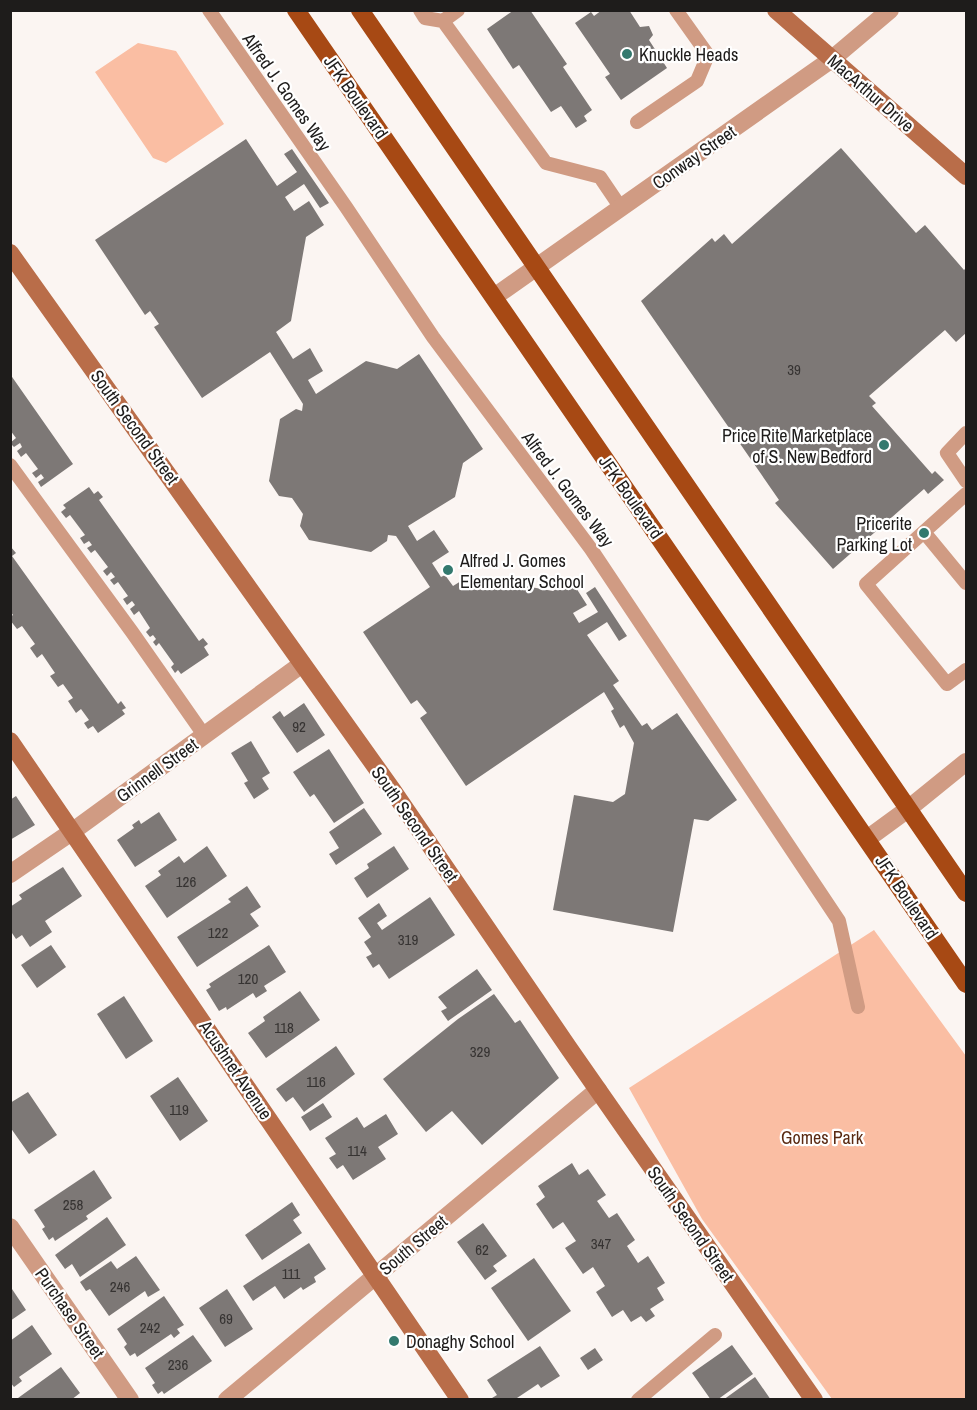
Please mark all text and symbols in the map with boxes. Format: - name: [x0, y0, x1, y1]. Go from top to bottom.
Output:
- street label: Alfred J. Gomes Way: [236, 27, 337, 157]
- place label: Knuckle Heads: [639, 42, 738, 67]
- marker: Knuckle Heads: [620, 47, 634, 61]
- street label: MacArthur Drive: [822, 48, 920, 138]
- street label: JFK Boulevard: [318, 50, 394, 144]
- street label: Conway Street: [647, 119, 741, 195]
- house number: 39: [787, 359, 801, 380]
- street label: South Second Street: [85, 365, 185, 489]
- place label: Price Rite Marketplace of S. New Bedford: [722, 423, 872, 469]
- street label: Alfred J. Gomes Way: [516, 425, 620, 552]
- marker: Price Rite Marketplace of S. New Bedford: [877, 438, 891, 452]
- street label: JFK Boulevard: [593, 450, 669, 544]
- place label: Pricerite Parking Lot: [837, 511, 912, 557]
- marker: Pricerite Parking Lot: [917, 526, 931, 540]
- place label: Alfred J. Gomes Elementary School: [459, 548, 584, 594]
- marker: Alfred J. Gomes Elementary School: [441, 563, 455, 577]
- house number: 92: [292, 716, 306, 737]
- street label: Grinnell Street: [111, 732, 203, 808]
- street label: South Second Street: [366, 761, 464, 887]
- street label: JFK Boulevard: [870, 850, 944, 944]
- house number: 126: [176, 871, 196, 892]
- house number: 122: [208, 922, 228, 943]
- house number: 319: [398, 929, 418, 950]
- house number: 120: [238, 968, 258, 989]
- street label: Acushnet Avenue: [193, 1015, 278, 1125]
- house number: 118: [274, 1017, 294, 1038]
- house number: 329: [470, 1041, 490, 1062]
- house number: 116: [306, 1071, 326, 1092]
- house number: 119: [169, 1099, 189, 1120]
- park label: Gomes Park: [781, 1125, 864, 1150]
- house number: 114: [347, 1140, 367, 1161]
- street label: South Second Street: [642, 1161, 740, 1287]
- house number: 258: [63, 1194, 83, 1215]
- street label: South Street: [374, 1209, 452, 1281]
- house number: 347: [591, 1233, 611, 1254]
- house number: 62: [475, 1239, 489, 1260]
- street label: Purchase Street: [29, 1262, 111, 1364]
- house number: 111: [282, 1263, 301, 1284]
- house number: 246: [110, 1276, 130, 1297]
- house number: 69: [219, 1308, 233, 1329]
- house number: 242: [140, 1317, 160, 1338]
- place label: Donaghy School: [406, 1329, 514, 1354]
- marker: Donaghy School: [387, 1334, 401, 1348]
- house number: 236: [168, 1354, 188, 1375]

